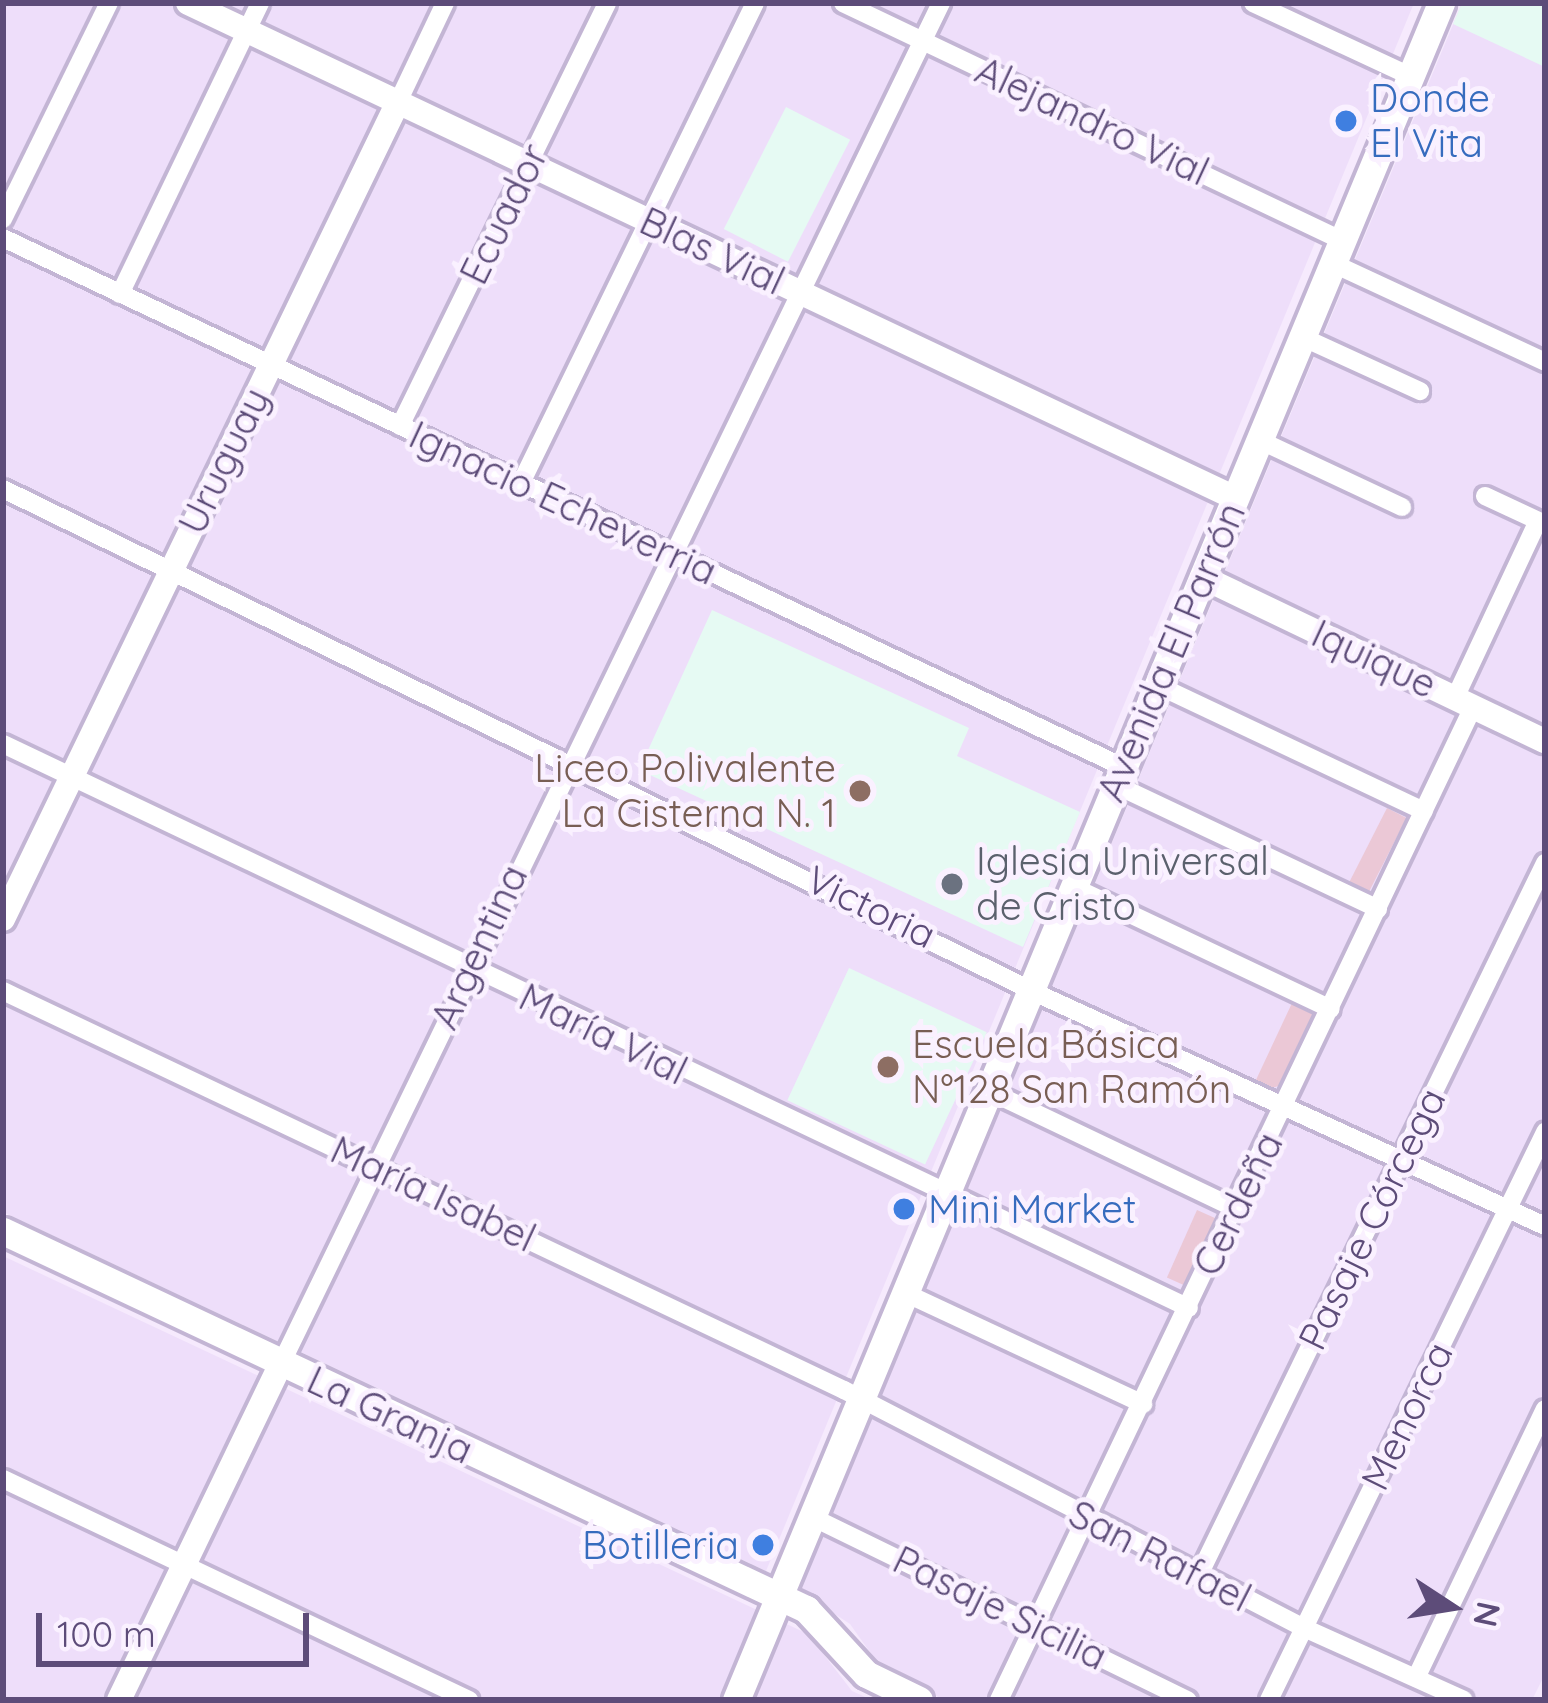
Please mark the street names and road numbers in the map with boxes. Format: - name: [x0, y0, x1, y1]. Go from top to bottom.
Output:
- street label: Alejandro Vial: [968, 47, 1216, 195]
- street label: Ecuador: [450, 136, 558, 292]
- street label: Blas Vial: [632, 197, 792, 305]
- street label: Uruguay: [169, 380, 279, 542]
- street label: Ignacio Echeverria: [402, 411, 724, 595]
- street label: Avenida El Parrón: [1087, 496, 1255, 808]
- street label: Iquique: [1304, 610, 1444, 708]
- street label: Victoria: [799, 856, 943, 958]
- street label: Argentina: [421, 858, 537, 1036]
- street label: María Vial: [512, 973, 694, 1095]
- street label: Pasaje Córcega: [1288, 1081, 1456, 1357]
- street label: Cerdeña: [1183, 1125, 1293, 1283]
- street label: María Isabel: [323, 1126, 543, 1262]
- street label: Menorca: [1351, 1335, 1463, 1497]
- street label: La Granja: [300, 1356, 480, 1474]
- street label: San Rafael: [1061, 1490, 1259, 1622]
- street label: Pasaje Sicilia: [886, 1536, 1114, 1680]

